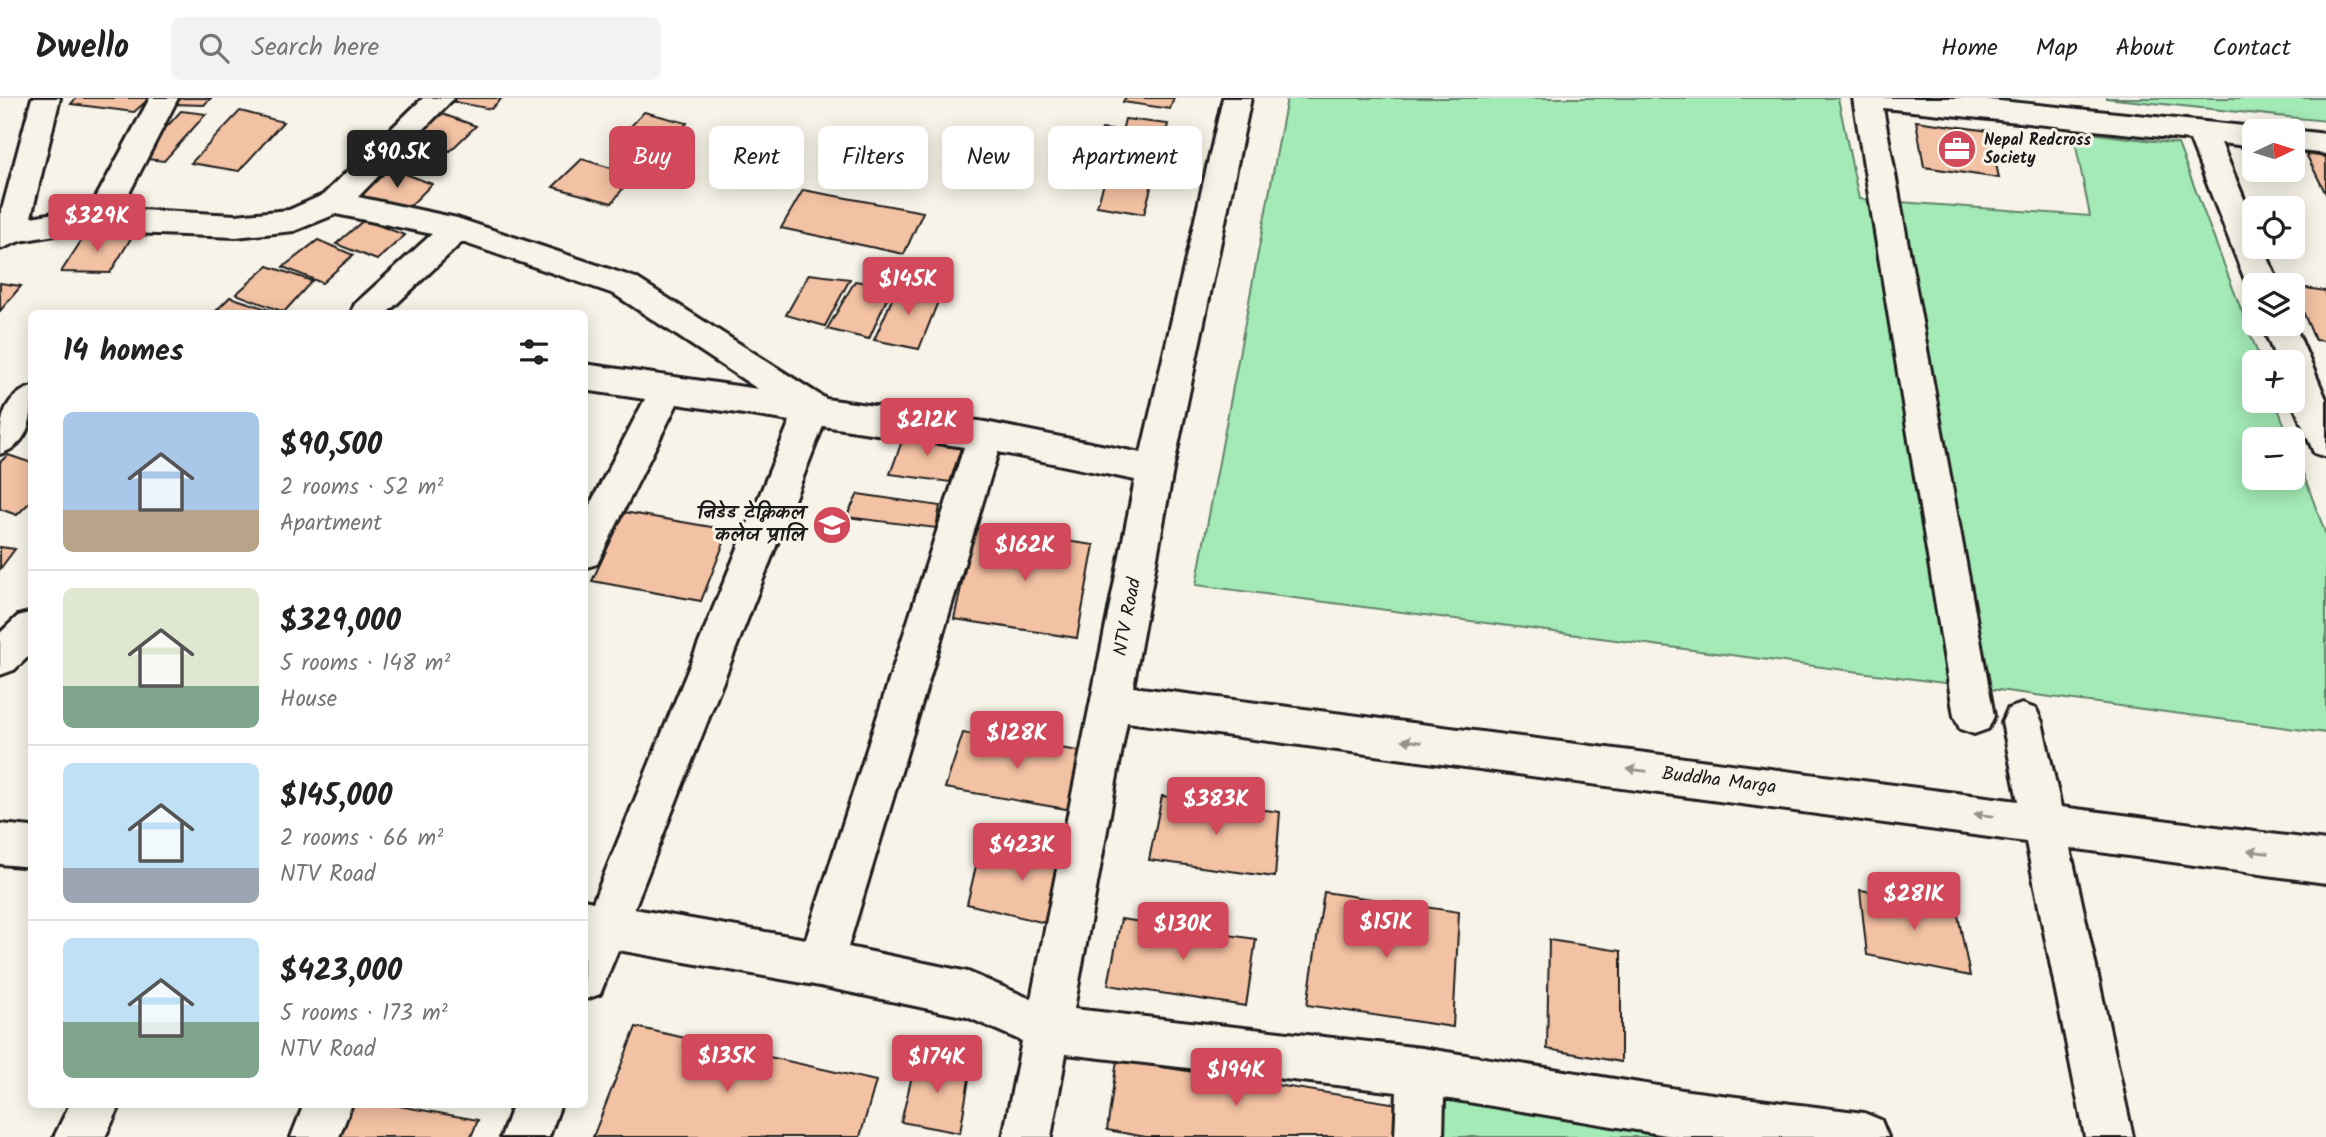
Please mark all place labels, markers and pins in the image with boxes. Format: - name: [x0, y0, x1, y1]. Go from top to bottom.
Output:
- office icon: Nepal Redcross Society: [1936, 128, 1978, 170]
- place label: Nepal Redcross Society: [1984, 128, 2092, 171]
- pin: $90.5K: [340, 130, 454, 190]
- pin: $329K: [48, 194, 146, 254]
- pin: $145K: [859, 258, 957, 317]
- pin: $212K: [878, 398, 976, 458]
- place label: निडेड टेक्निकल कलेज प्रालि: [696, 499, 809, 551]
- school or university icon: निडेड टेक्निकल कलेज प्रालि: [811, 504, 853, 546]
- pin: $162K: [976, 524, 1074, 583]
- pin: $128K: [968, 712, 1066, 771]
- pin: $383K: [1167, 778, 1265, 837]
- pin: $423K: [973, 824, 1071, 883]
- pin: $281K: [1865, 872, 1963, 932]
- pin: $151K: [1337, 900, 1435, 960]
- pin: $130K: [1134, 902, 1232, 962]
- pin: $135K: [678, 1034, 776, 1094]
- pin: $174K: [888, 1035, 986, 1095]
- pin: $194K: [1187, 1048, 1285, 1108]

